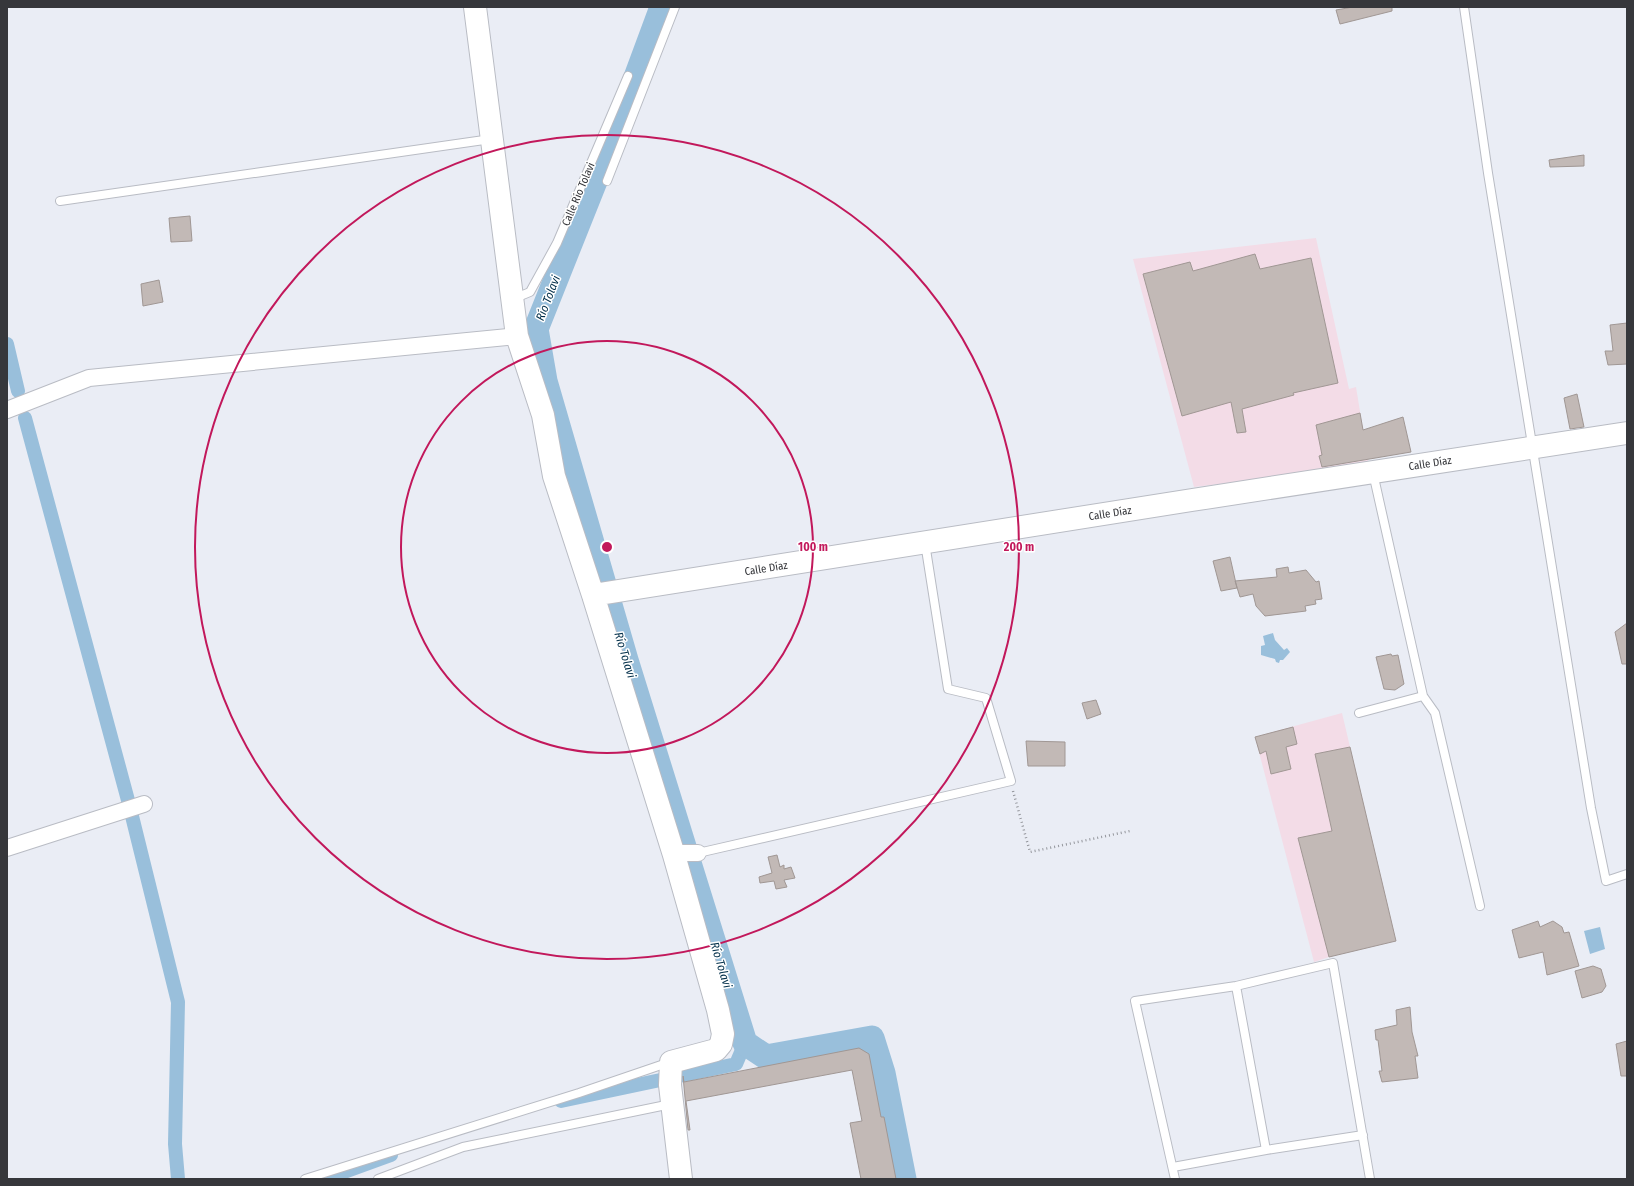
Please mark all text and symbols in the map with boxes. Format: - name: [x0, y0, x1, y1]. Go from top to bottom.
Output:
- street label: Calle Río Tolavi: [559, 160, 598, 228]
- water label: Río Tolavi: [533, 273, 563, 323]
- street label: Calle Díaz: [1408, 454, 1453, 473]
- street label: Calle Díaz: [1088, 504, 1133, 523]
- centre of rings: [600, 540, 614, 554]
- text: 100 m: [798, 540, 828, 554]
- text: 200 m: [1003, 540, 1034, 554]
- street label: Calle Díaz: [744, 559, 789, 578]
- water label: Río Tolavi: [611, 630, 639, 680]
- water label: Río Tolavi: [707, 940, 735, 990]

